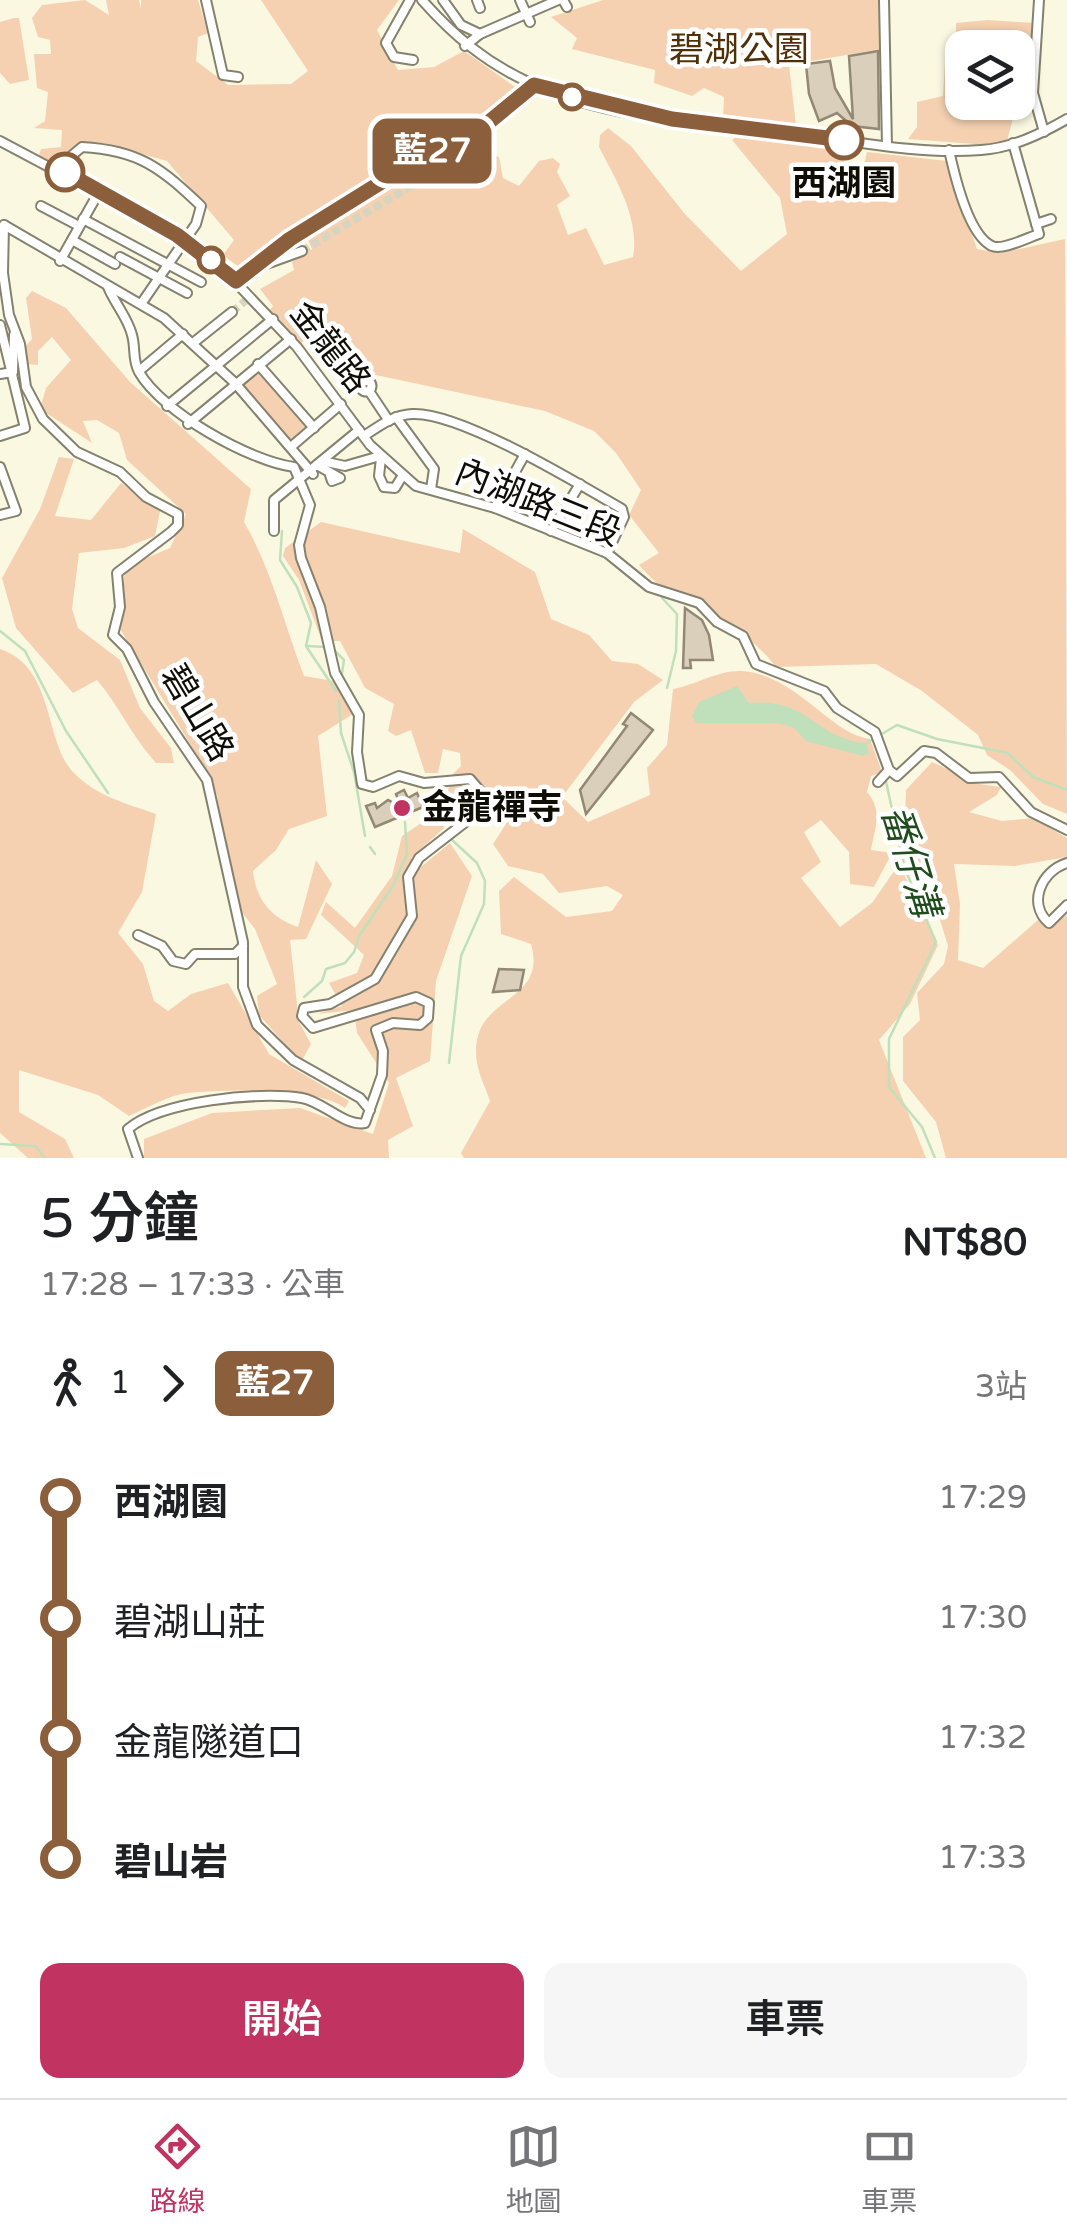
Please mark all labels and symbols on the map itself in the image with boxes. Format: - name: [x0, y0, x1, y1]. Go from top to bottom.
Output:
- park label: 碧湖公園: [669, 29, 809, 71]
- unlabelled marker: [559, 84, 585, 110]
- line badge: 藍27: [374, 118, 490, 184]
- marker: 西湖園: [825, 121, 863, 159]
- unlabelled marker: [46, 153, 84, 191]
- place label: 西湖園: [791, 163, 897, 205]
- unlabelled marker: [198, 247, 224, 273]
- street label: 金龍路: [281, 293, 379, 401]
- street label: 內湖路三段: [449, 451, 627, 555]
- street label: 碧山路: [152, 657, 242, 769]
- place label: 金龍禪寺: [422, 787, 562, 829]
- marker: 金龍禪寺: [391, 797, 413, 819]
- water label: 番仔溝: [871, 800, 950, 927]

